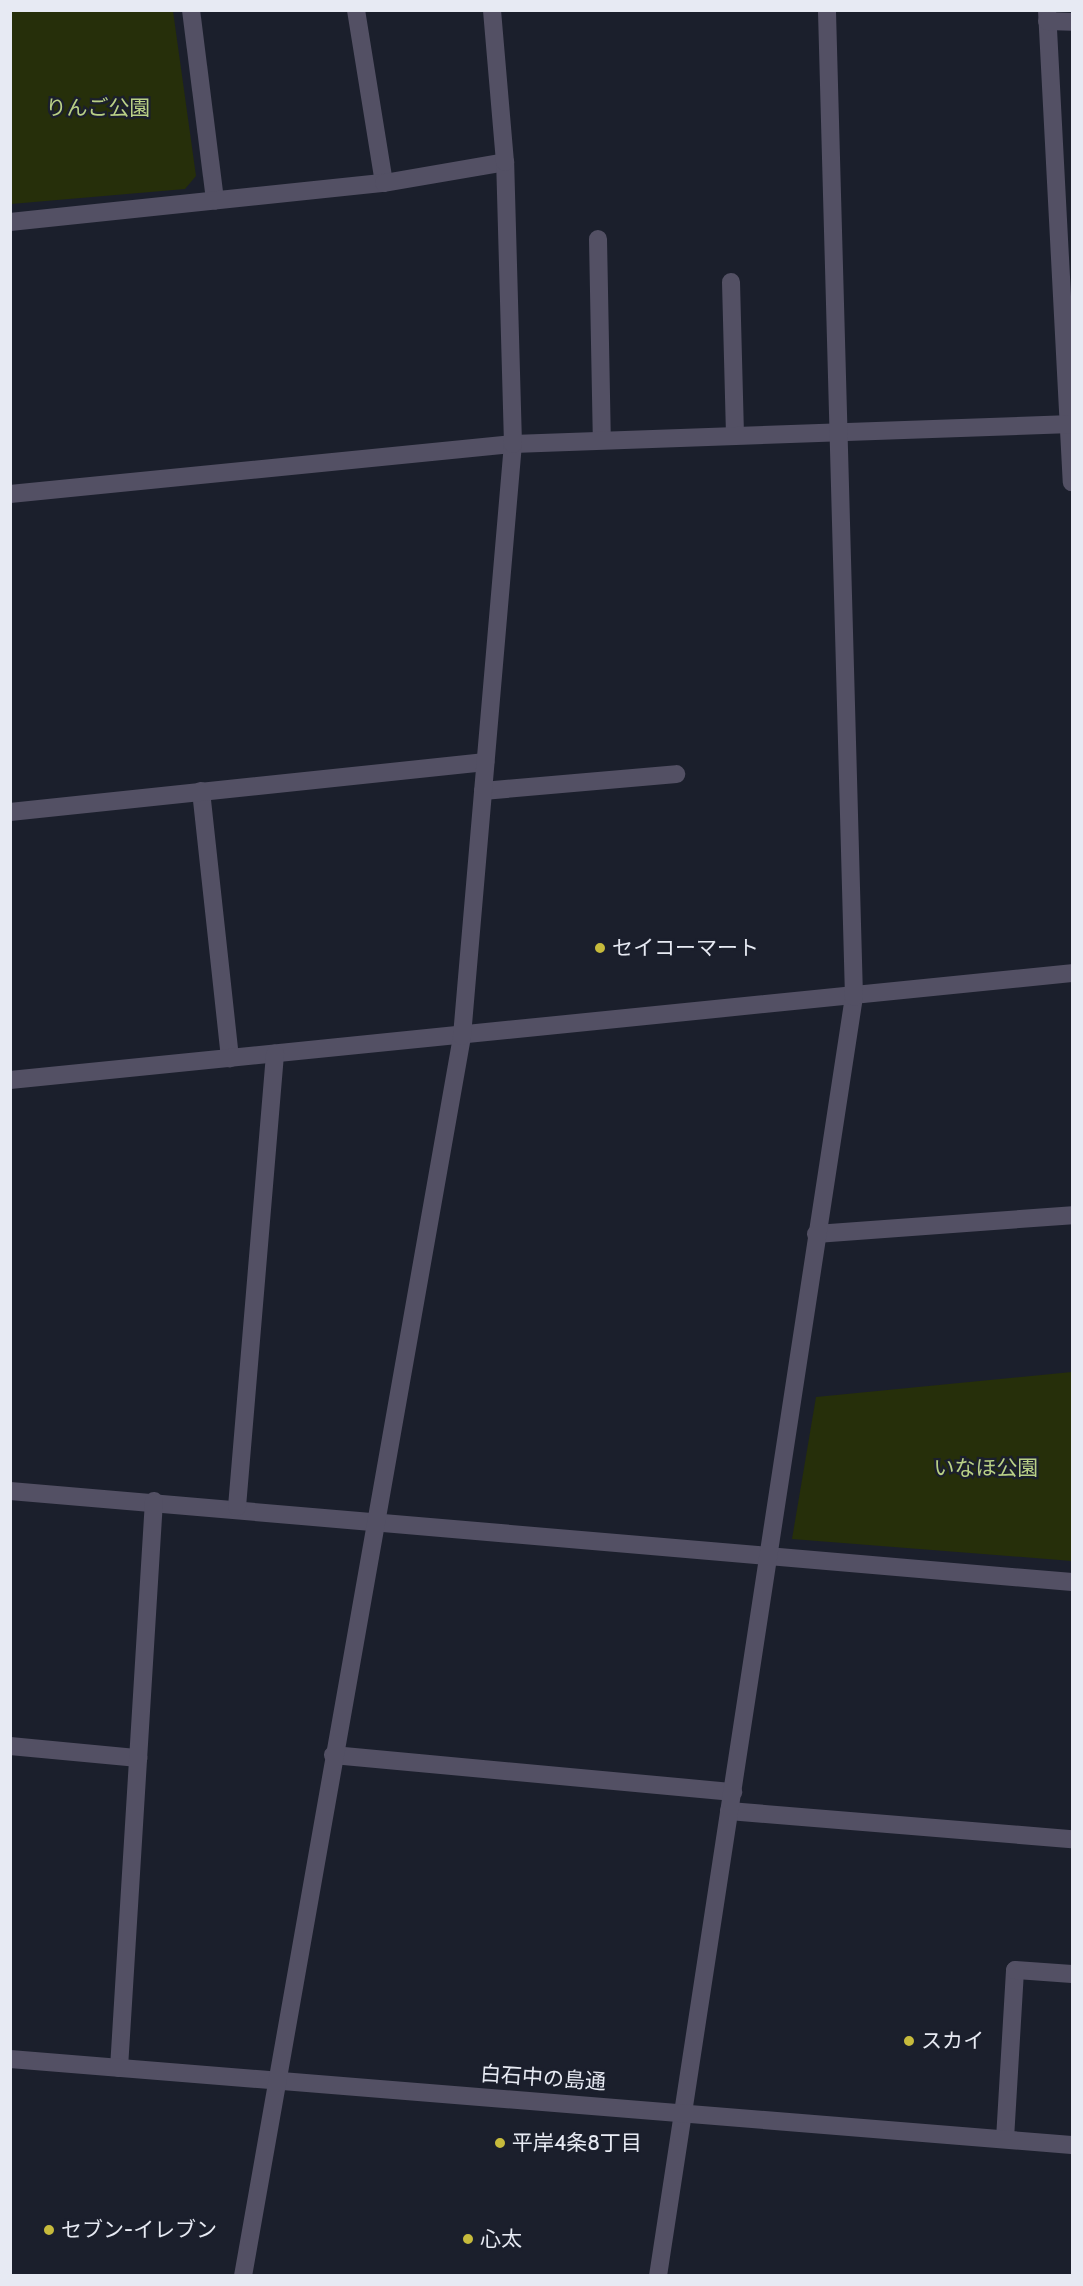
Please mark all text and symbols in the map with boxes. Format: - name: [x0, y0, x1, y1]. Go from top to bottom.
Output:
- park label: りんご公園: [46, 95, 150, 121]
- place label: セイコーマート: [612, 935, 759, 961]
- marker: セイコーマート: [593, 941, 607, 955]
- park label: いなほ公園: [934, 1455, 1038, 1481]
- place label: スカイ: [921, 2028, 984, 2054]
- marker: スカイ: [902, 2034, 916, 2048]
- street label: 白石中の島通: [479, 2061, 607, 2095]
- place label: 平岸4条8丁目: [512, 2130, 642, 2156]
- marker: 平岸4条8丁目: [493, 2136, 507, 2150]
- place label: セブン-イレブン: [61, 2217, 217, 2243]
- marker: セブン-イレブン: [42, 2223, 56, 2237]
- place label: 心太: [480, 2226, 522, 2252]
- marker: 心太: [461, 2232, 475, 2246]

